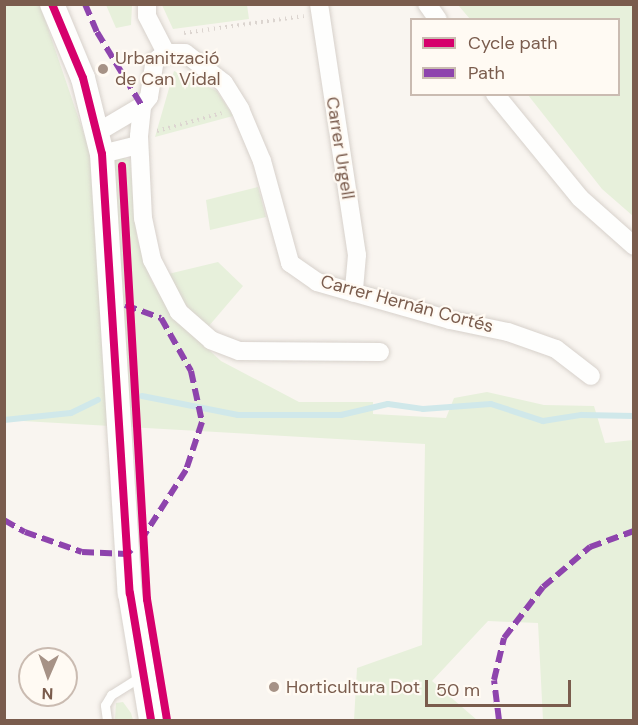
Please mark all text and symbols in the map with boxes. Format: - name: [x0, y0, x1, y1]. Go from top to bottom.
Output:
- legend: [410, 18, 620, 96]
- text: Cycle path: [468, 31, 558, 55]
- place label: Urbanització de Can Vidal: [115, 48, 221, 90]
- text: Path: [468, 61, 505, 85]
- marker: Urbanització de Can Vidal: [96, 62, 110, 76]
- street label: Carrer Urgell: [321, 95, 359, 201]
- street label: Carrer Hernán Cortés: [318, 271, 496, 337]
- north arrow: [18, 647, 78, 707]
- scale bar: [428, 668, 574, 706]
- place label: Horticultura Dot: [286, 676, 420, 698]
- text: 50 m: [436, 678, 480, 702]
- marker: Horticultura Dot: [267, 680, 281, 694]
- text: N: [41, 683, 54, 704]

